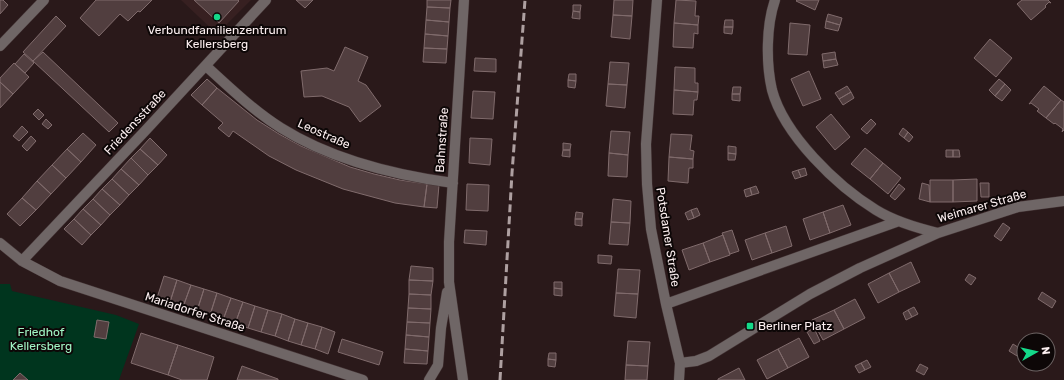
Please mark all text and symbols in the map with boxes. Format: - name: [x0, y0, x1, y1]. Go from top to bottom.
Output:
- marker: Verbundfamilienzentrum Kellersberg: [212, 12, 222, 22]
- place label: Verbundfamilienzentrum Kellersberg: [148, 23, 286, 51]
- street label: Friedensstraße: [101, 86, 169, 157]
- street label: Bahnstraße: [433, 107, 451, 173]
- street label: Leostraße: [296, 116, 353, 152]
- street label: Potsdamer Straße: [653, 186, 683, 288]
- street label: Weimarer Straße: [936, 187, 1028, 225]
- street label: Mariadorfer Straße: [143, 289, 247, 335]
- place label: Berliner Platz: [758, 319, 832, 333]
- marker: Berliner Platz: [745, 321, 755, 331]
- park label: Friedhof Kellersberg: [10, 325, 72, 353]
- north arrow: [1016, 332, 1056, 372]
- text: N: [1038, 346, 1052, 356]

